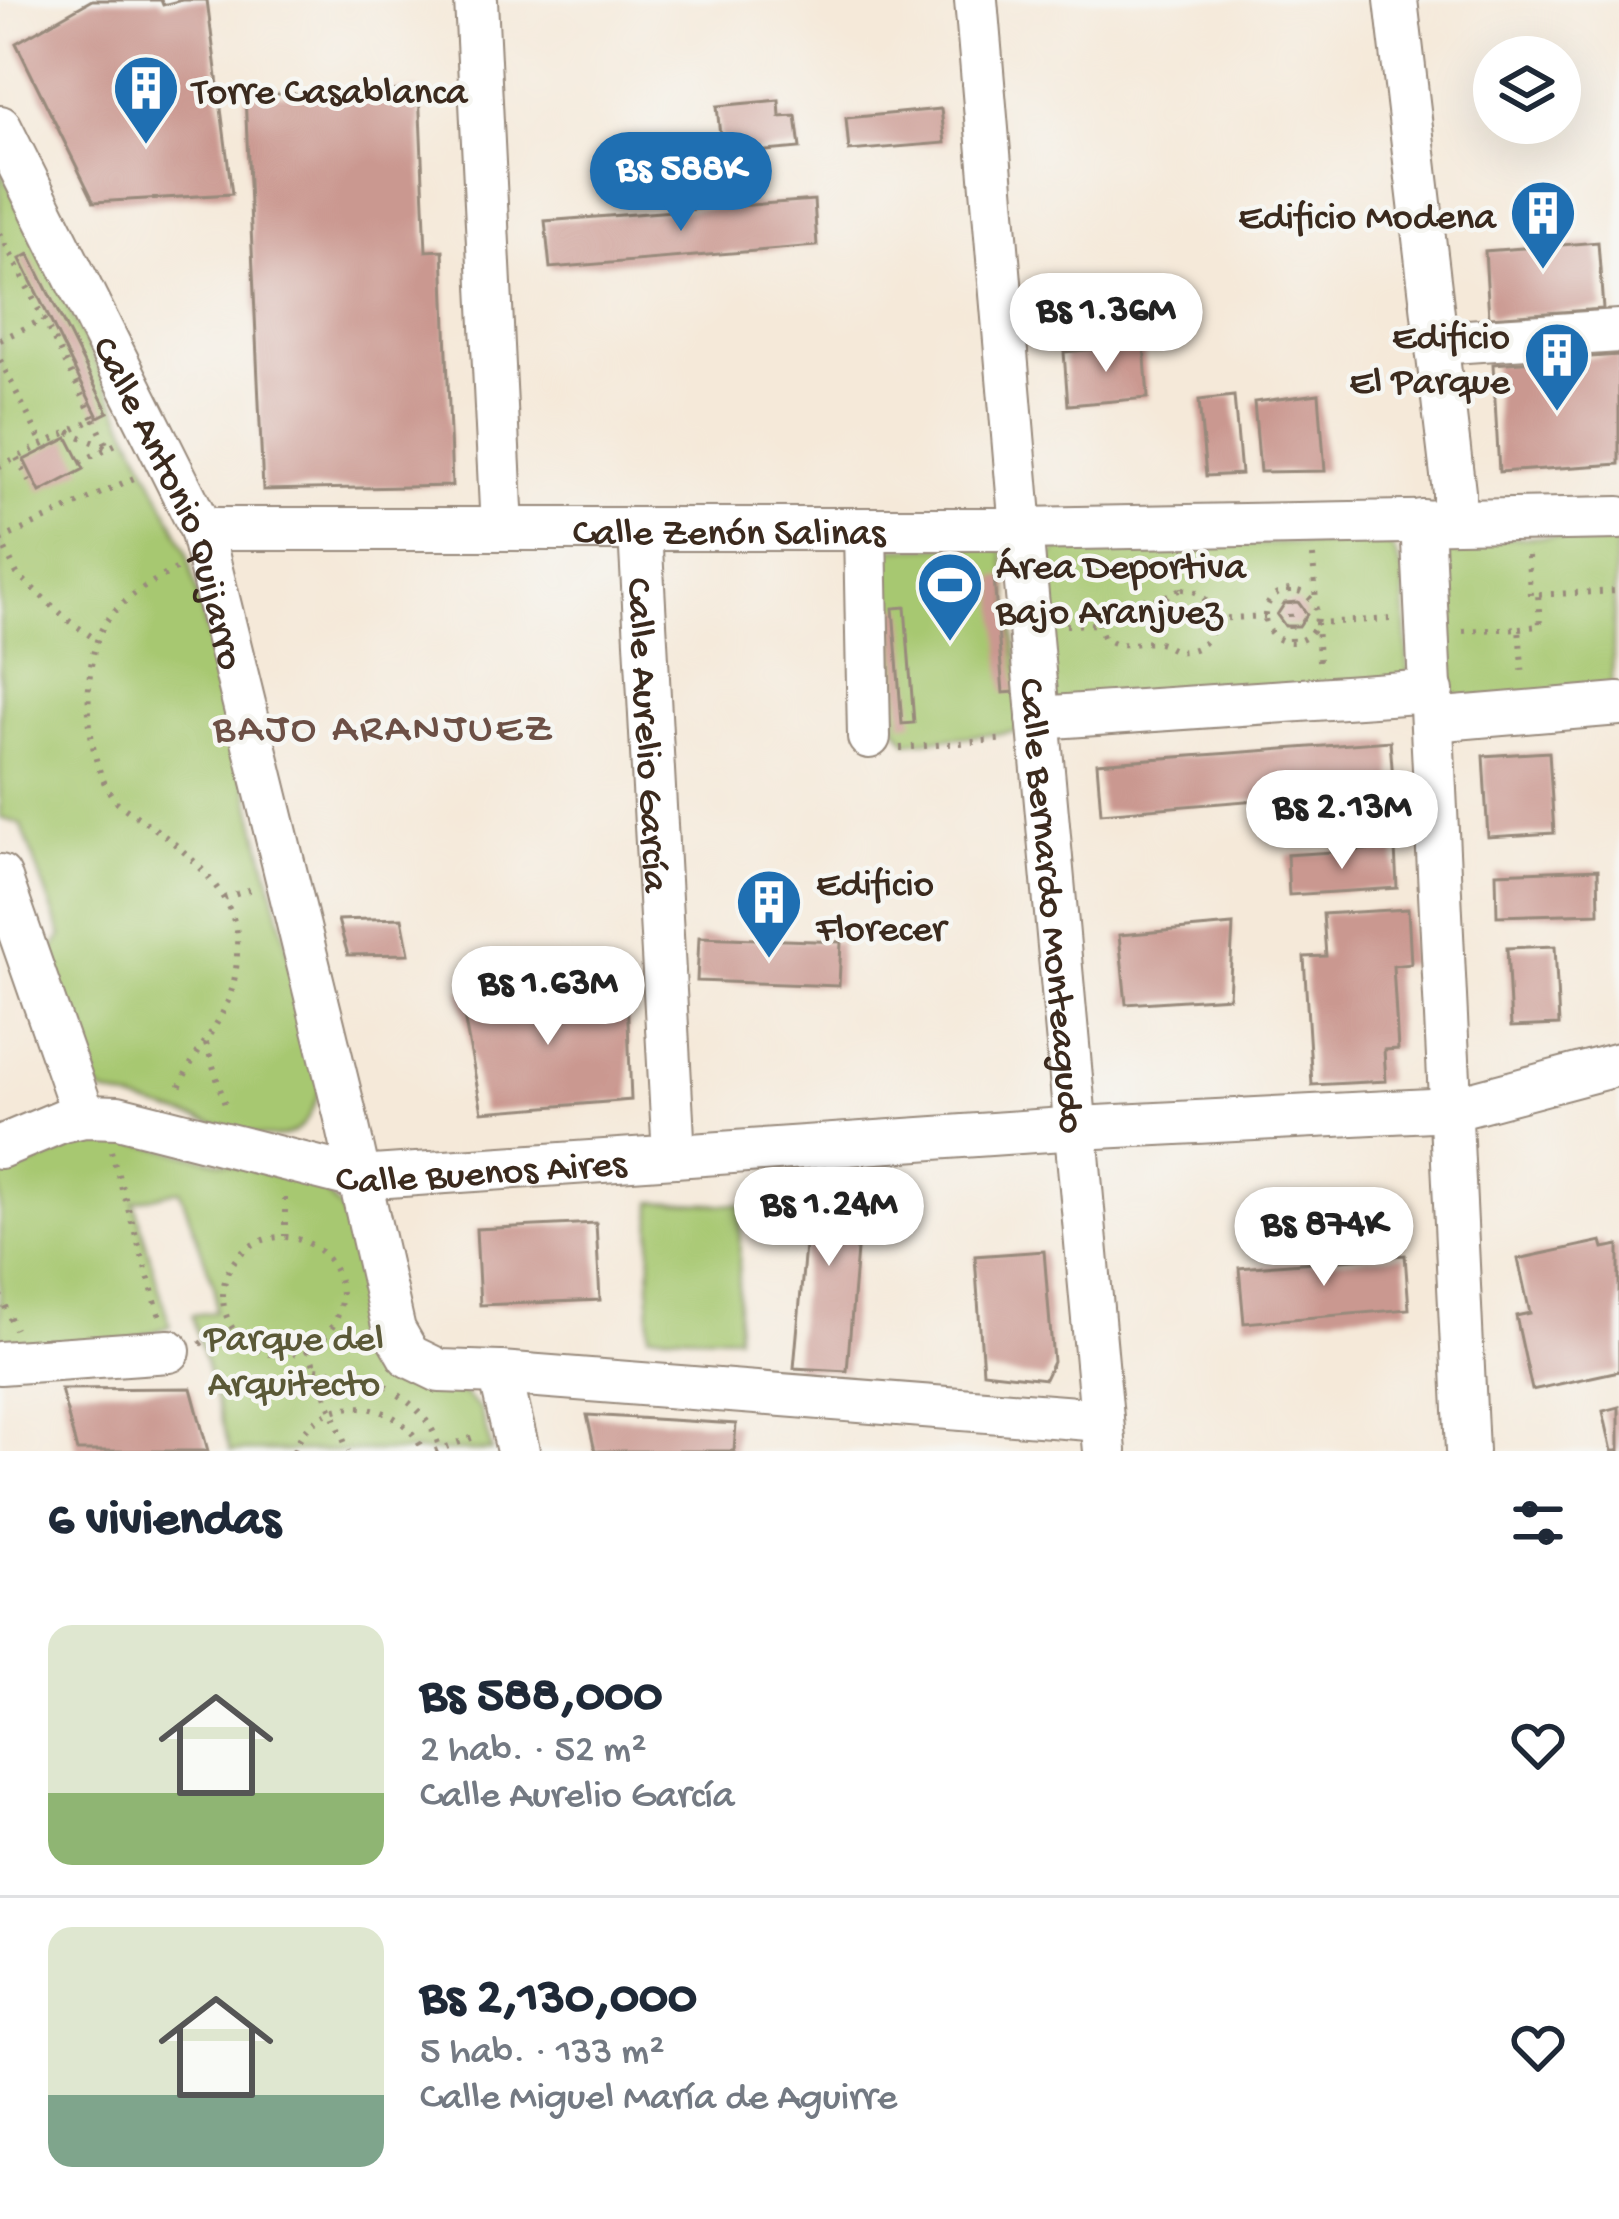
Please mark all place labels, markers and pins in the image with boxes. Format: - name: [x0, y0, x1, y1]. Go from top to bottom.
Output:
- building icon: Torre Casablanca: [111, 53, 181, 147]
- place label: Torre Casablanca: [190, 72, 469, 118]
- pin: Bs 588K: [570, 132, 792, 234]
- building icon: Edificio Modena: [1508, 178, 1578, 272]
- place label: Edificio Modena: [1238, 197, 1497, 243]
- pin: Bs 1.36M: [982, 273, 1230, 375]
- place label: Edificio El Parque: [1349, 317, 1511, 408]
- building icon: Edificio El Parque: [1522, 320, 1592, 414]
- place label: Área Deportiva Bajo Aranjuez: [995, 547, 1247, 638]
- sports icon: Área Deportiva Bajo Aranjuez: [915, 550, 985, 644]
- pin: Bs 2.13M: [1218, 770, 1466, 872]
- place label: Edificio Florecer: [815, 864, 949, 955]
- building icon: Edificio Florecer: [734, 867, 804, 961]
- pin: Bs 1.63M: [424, 946, 672, 1048]
- pin: Bs 1.24M: [705, 1167, 953, 1269]
- pin: Bs 874K: [1213, 1187, 1435, 1289]

